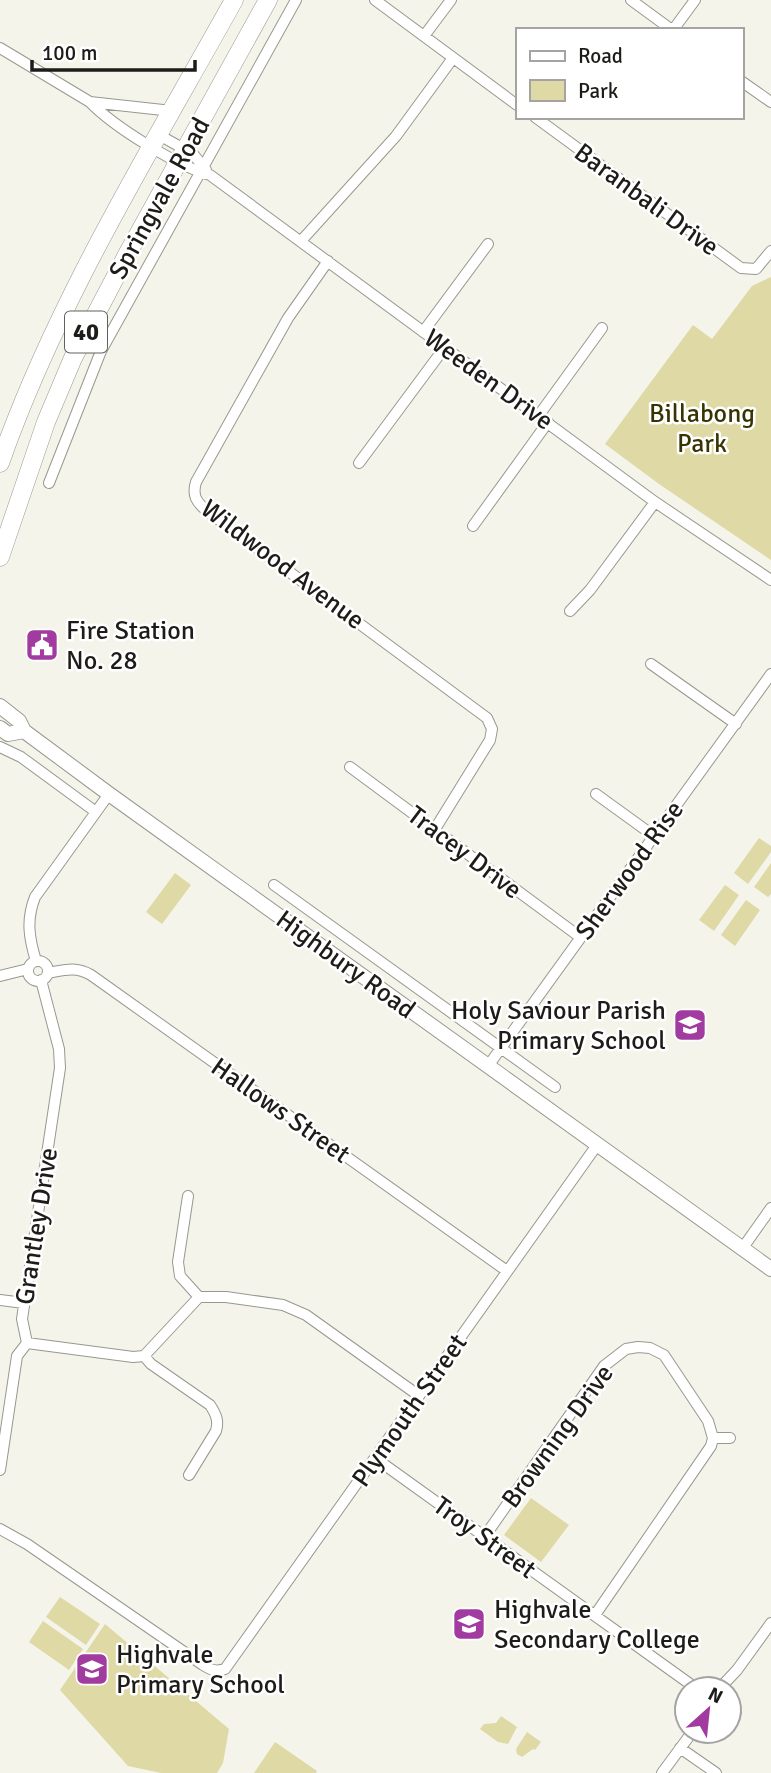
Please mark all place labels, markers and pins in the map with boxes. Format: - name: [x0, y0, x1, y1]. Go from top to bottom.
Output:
- place label: Fire Station No. 28: [66, 615, 195, 677]
- public building icon: Fire Station No. 28: [23, 626, 61, 664]
- place label: Holy Saviour Parish Primary School: [451, 995, 666, 1057]
- school or university icon: Holy Saviour Parish Primary School: [671, 1006, 709, 1044]
- place label: Highvale Secondary College: [494, 1594, 700, 1656]
- school or university icon: Highvale Secondary College: [450, 1605, 488, 1643]
- place label: Highvale Primary School: [116, 1639, 285, 1701]
- school or university icon: Highvale Primary School: [73, 1650, 111, 1688]

